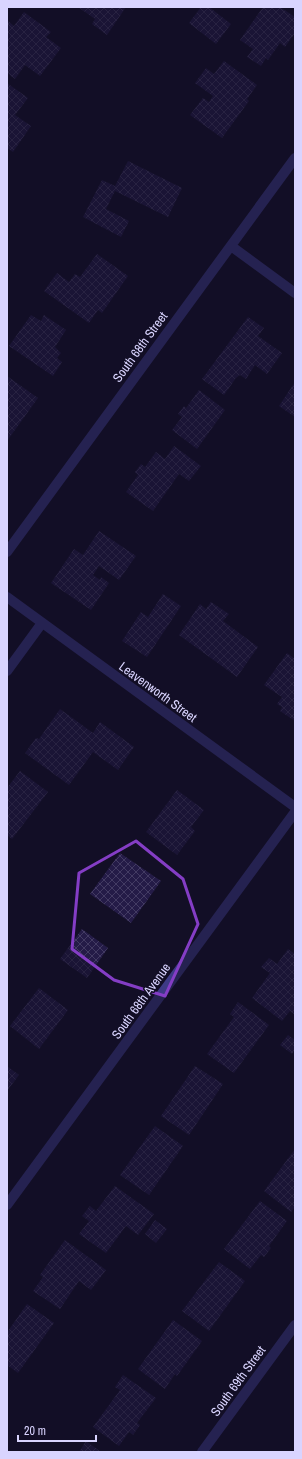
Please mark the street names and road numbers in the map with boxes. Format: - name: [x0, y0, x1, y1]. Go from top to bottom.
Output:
- street label: South 68th Street: [109, 308, 171, 386]
- street label: Leavenworth Street: [116, 658, 200, 726]
- street label: South 68th Avenue: [108, 960, 174, 1042]
- street label: South 69th Street: [207, 1342, 269, 1420]

